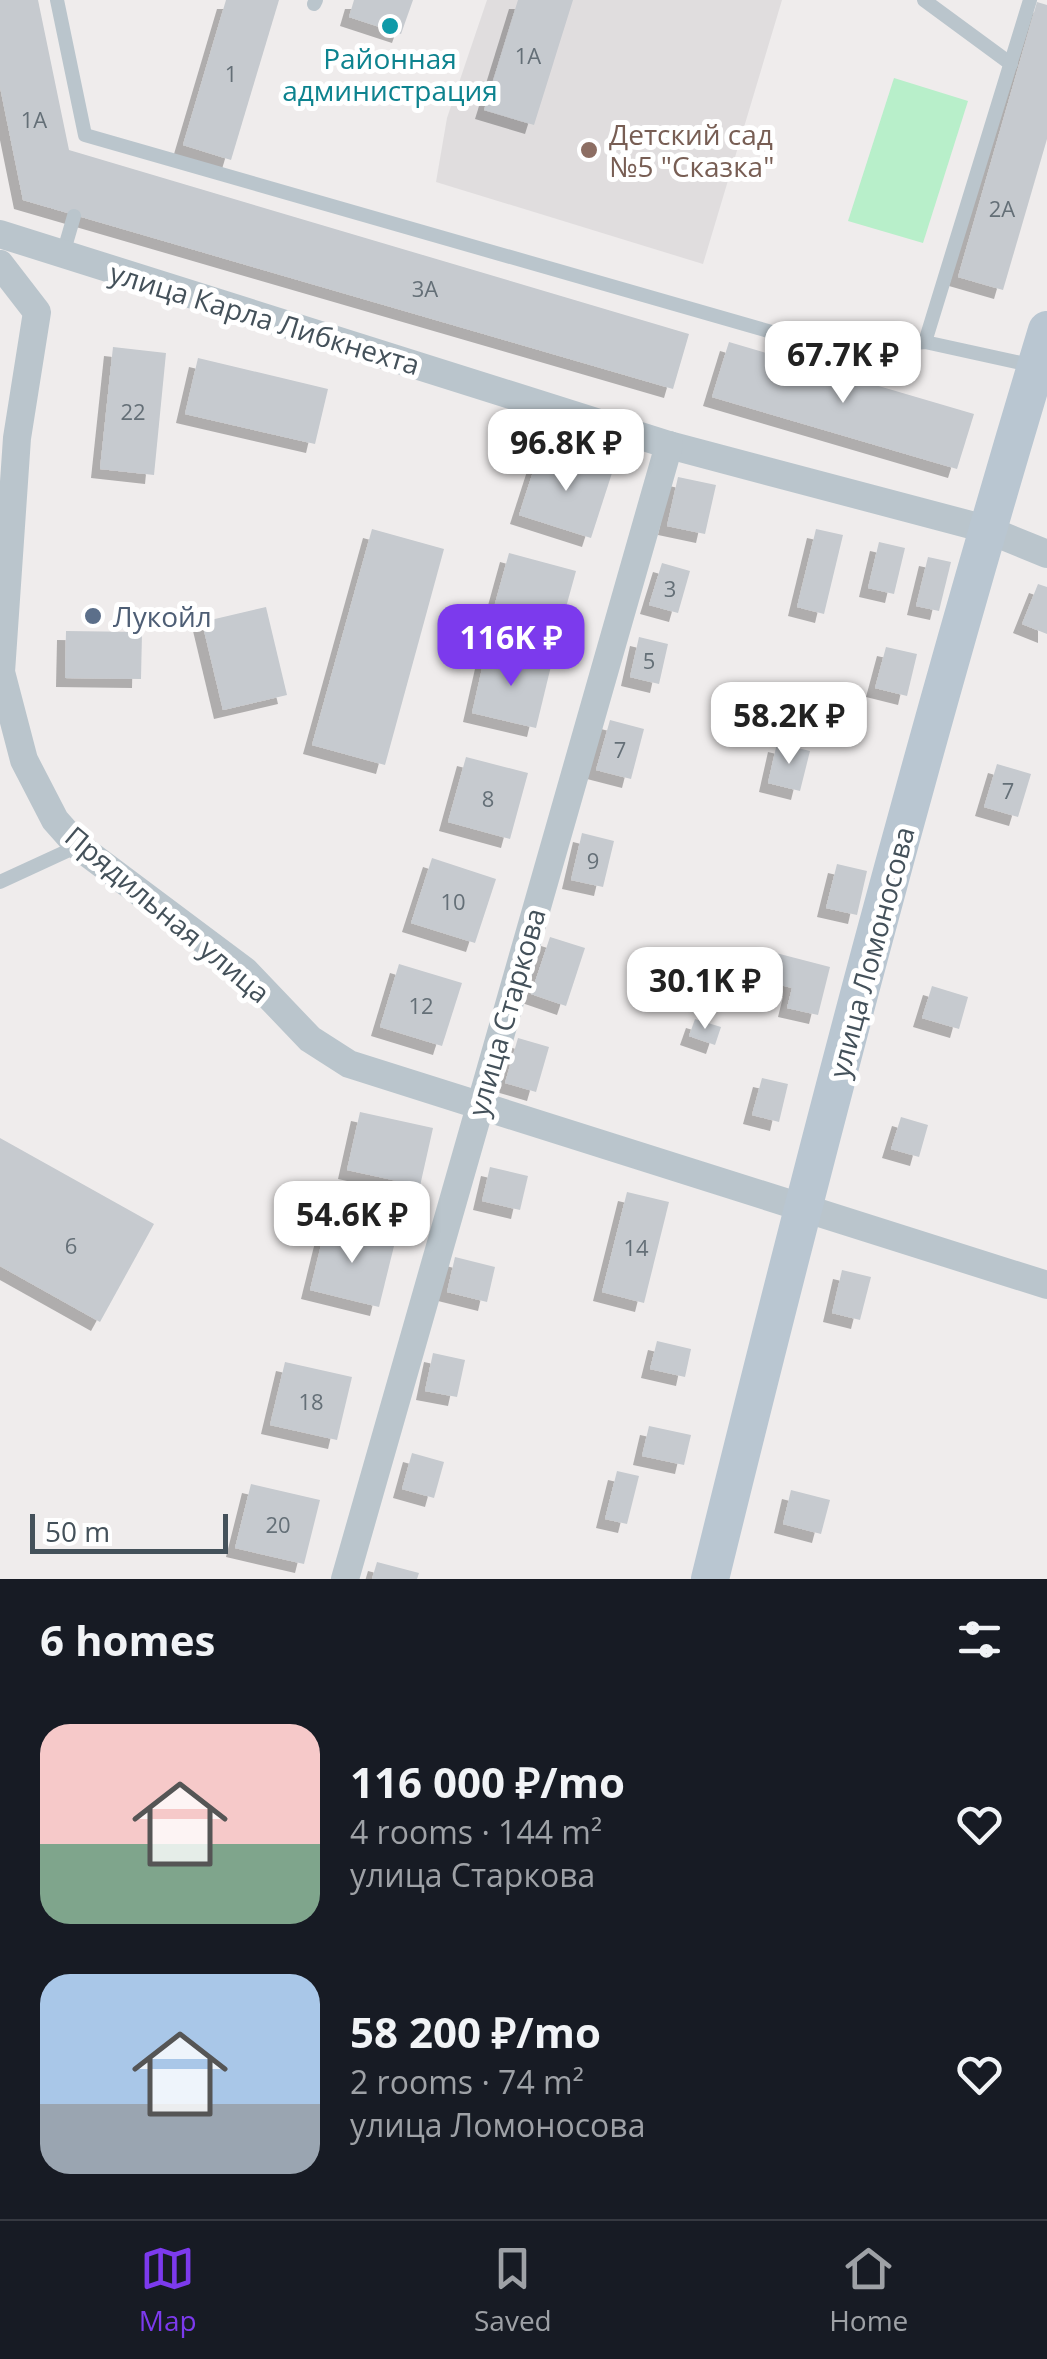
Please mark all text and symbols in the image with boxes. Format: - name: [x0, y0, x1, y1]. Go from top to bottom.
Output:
- marker: Районная администрация: [379, 15, 401, 37]
- place label: Районная администрация: [282, 39, 498, 109]
- house number: 1А: [515, 40, 541, 70]
- house number: 1: [225, 58, 237, 88]
- house number: 1А: [21, 104, 47, 134]
- place label: Детский сад №5 "Сказка": [609, 115, 774, 185]
- marker: Детский сад №5 "Сказка": [578, 139, 600, 161]
- house number: 2А: [989, 193, 1015, 223]
- street label: улица Карла Либкнехта: [105, 253, 425, 383]
- house number: 3А: [412, 273, 438, 303]
- pin: 67.7K ₽: [751, 321, 935, 406]
- text: 67.7K ₽: [787, 332, 899, 375]
- house number: 22: [120, 396, 146, 426]
- pin: 96.8K ₽: [474, 409, 658, 494]
- text: 96.8K ₽: [510, 420, 622, 463]
- house number: 3: [664, 573, 676, 603]
- place label: Лукойл: [113, 597, 212, 635]
- pin: 116K ₽: [430, 604, 592, 689]
- marker: Лукойл: [82, 605, 104, 627]
- text: 116K ₽: [459, 615, 563, 658]
- house number: 5: [643, 645, 655, 675]
- pin: 58.2K ₽: [697, 682, 881, 767]
- text: 58.2K ₽: [733, 693, 845, 736]
- house number: 7: [614, 734, 626, 764]
- house number: 7: [1002, 775, 1014, 805]
- house number: 8: [482, 783, 494, 813]
- street label: Прядильная улица: [58, 817, 278, 1011]
- street label: улица Ломоносова: [819, 822, 923, 1082]
- house number: 9: [587, 845, 599, 875]
- house number: 10: [440, 886, 466, 916]
- street label: улица Старкова: [458, 904, 554, 1120]
- pin: 30.1K ₽: [613, 947, 797, 1032]
- text: 30.1K ₽: [649, 958, 761, 1001]
- house number: 12: [408, 990, 434, 1020]
- pin: 54.6K ₽: [260, 1181, 444, 1266]
- text: 54.6K ₽: [296, 1192, 408, 1235]
- house number: 6: [65, 1230, 77, 1260]
- house number: 14: [623, 1232, 649, 1262]
- house number: 18: [298, 1386, 324, 1416]
- scale bar: [30, 1509, 228, 1554]
- house number: 20: [265, 1509, 291, 1539]
- text: 50 m: [45, 1512, 110, 1550]
- text: 6 homes: [40, 1611, 215, 1668]
- icon: filters: [952, 1612, 1007, 1667]
- text: 116 000 ₽/mo: [350, 1753, 625, 1810]
- icon: home: [120, 1764, 240, 1884]
- icon: heart: [952, 1797, 1007, 1852]
- text: 4 rooms · 144 m²: [350, 1810, 602, 1853]
- text: улица Старкова: [350, 1853, 595, 1896]
- text: 58 200 ₽/mo: [350, 2003, 601, 2060]
- icon: home: [120, 2014, 240, 2134]
- icon: heart: [952, 2047, 1007, 2102]
- text: 2 rooms · 74 m²: [350, 2060, 584, 2103]
- text: улица Ломоносова: [350, 2103, 646, 2146]
- tab: Map: [139, 2241, 197, 2339]
- tab: Saved: [474, 2241, 552, 2339]
- tab: Home: [829, 2241, 908, 2339]

